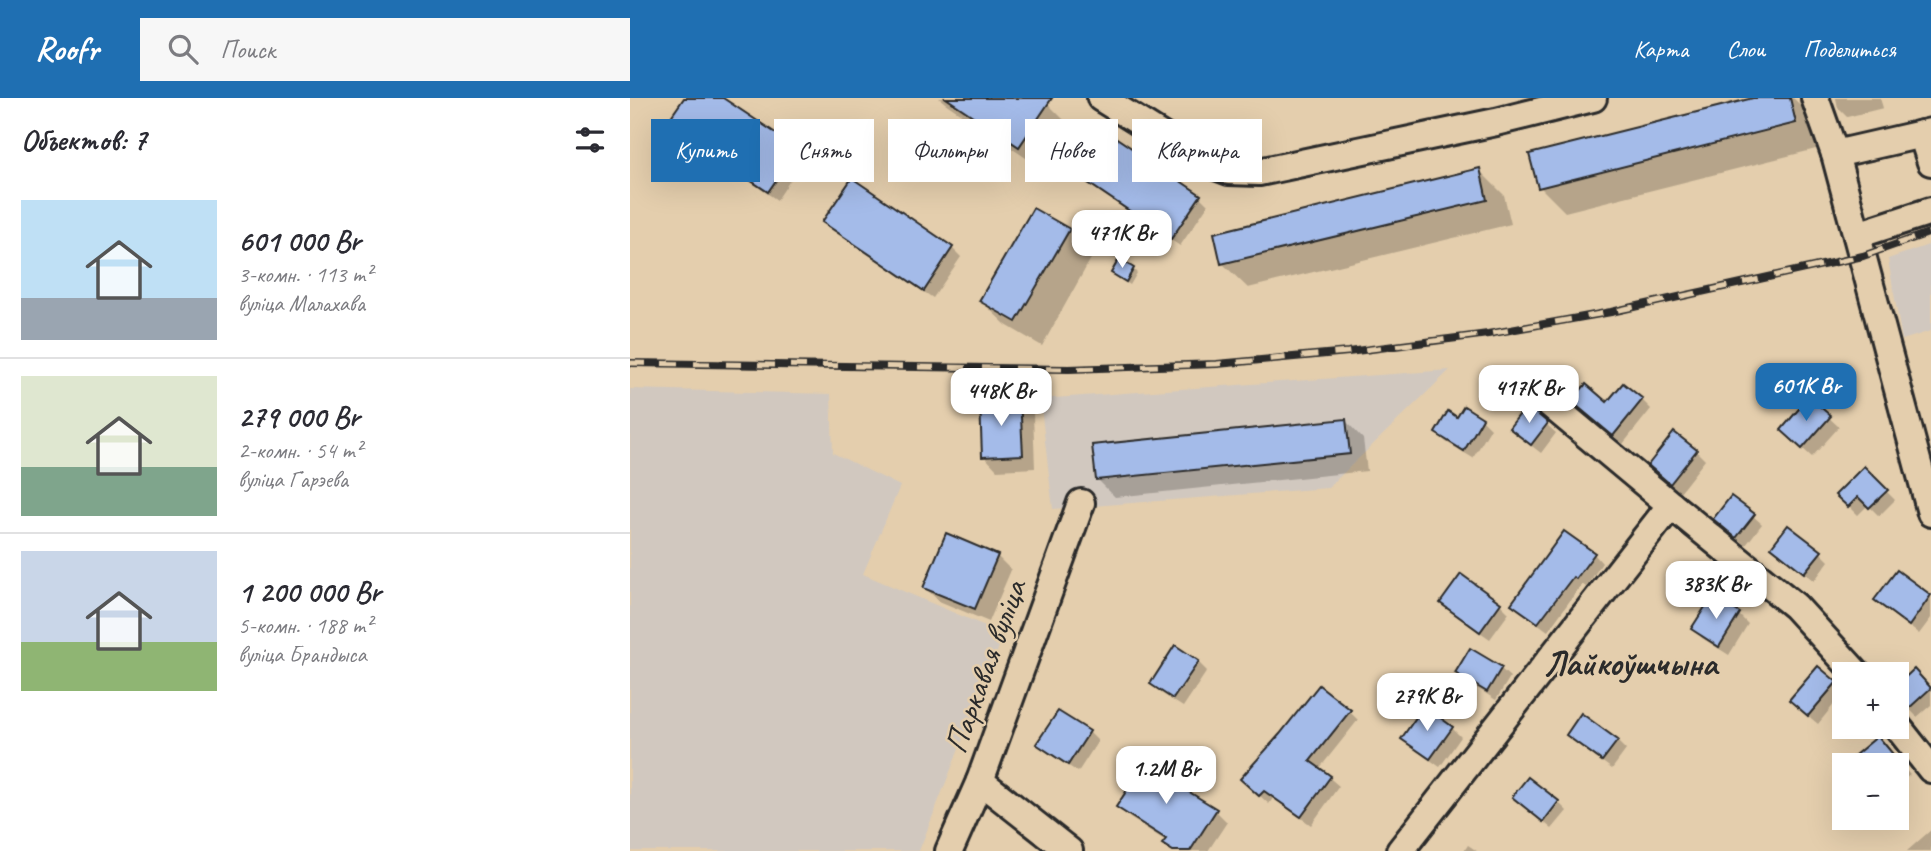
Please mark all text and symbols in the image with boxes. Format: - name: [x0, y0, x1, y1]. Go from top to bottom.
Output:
- search box: [140, 18, 630, 81]
- text: Roofr: [35, 28, 98, 70]
- icon: search: [164, 30, 202, 68]
- text: Поиск: [220, 33, 275, 66]
- text: Карта: [1634, 34, 1688, 64]
- text: Слои: [1726, 34, 1765, 64]
- text: Поделиться: [1803, 34, 1896, 64]
- chip: Купить: [651, 119, 760, 182]
- chip: Снять: [774, 119, 874, 182]
- chip: Фильтры: [888, 119, 1011, 182]
- chip: Новое: [1025, 119, 1118, 182]
- chip: Квартира: [1132, 119, 1262, 182]
- text: Объектов: 7: [21, 121, 146, 159]
- icon: filters: [571, 121, 609, 159]
- pin: 471K Br: [1057, 211, 1187, 270]
- text: 471K Br: [1088, 218, 1156, 247]
- text: 601 000 Br: [238, 222, 361, 260]
- icon: home: [77, 228, 161, 312]
- text: 3-комн. · 113 m²: [238, 260, 372, 289]
- text: вуліца Малахава: [238, 289, 365, 318]
- pin: 601K Br: [1741, 364, 1871, 423]
- pin: 417K Br: [1464, 366, 1594, 425]
- pin: 448K Br: [936, 368, 1066, 428]
- text: 601K Br: [1771, 371, 1841, 400]
- text: 417K Br: [1495, 373, 1563, 402]
- text: 448K Br: [967, 376, 1035, 405]
- text: 279 000 Br: [238, 398, 360, 436]
- icon: home: [77, 404, 161, 488]
- text: 2-комн. · 54 m²: [238, 436, 362, 465]
- text: вуліца Гарэева: [238, 465, 348, 494]
- pin: 383K Br: [1651, 561, 1781, 621]
- text: 383K Br: [1682, 569, 1750, 598]
- street label: Паркавая вуліца: [934, 572, 1037, 759]
- text: 1 200 000 Br: [238, 573, 381, 611]
- icon: home: [77, 579, 161, 663]
- text: 5-комн. · 188 m²: [238, 611, 372, 640]
- text: вуліца Брандыса: [238, 640, 366, 669]
- district label: Лайкоўшчына: [1543, 641, 1720, 686]
- map controls: [1832, 662, 1909, 830]
- button: +: [1832, 662, 1909, 739]
- pin: 279K Br: [1362, 674, 1492, 733]
- text: 279K Br: [1393, 681, 1461, 710]
- pin: 1.2M Br: [1101, 746, 1231, 806]
- button: −: [1832, 753, 1909, 830]
- text: 1.2M Br: [1132, 754, 1200, 783]

